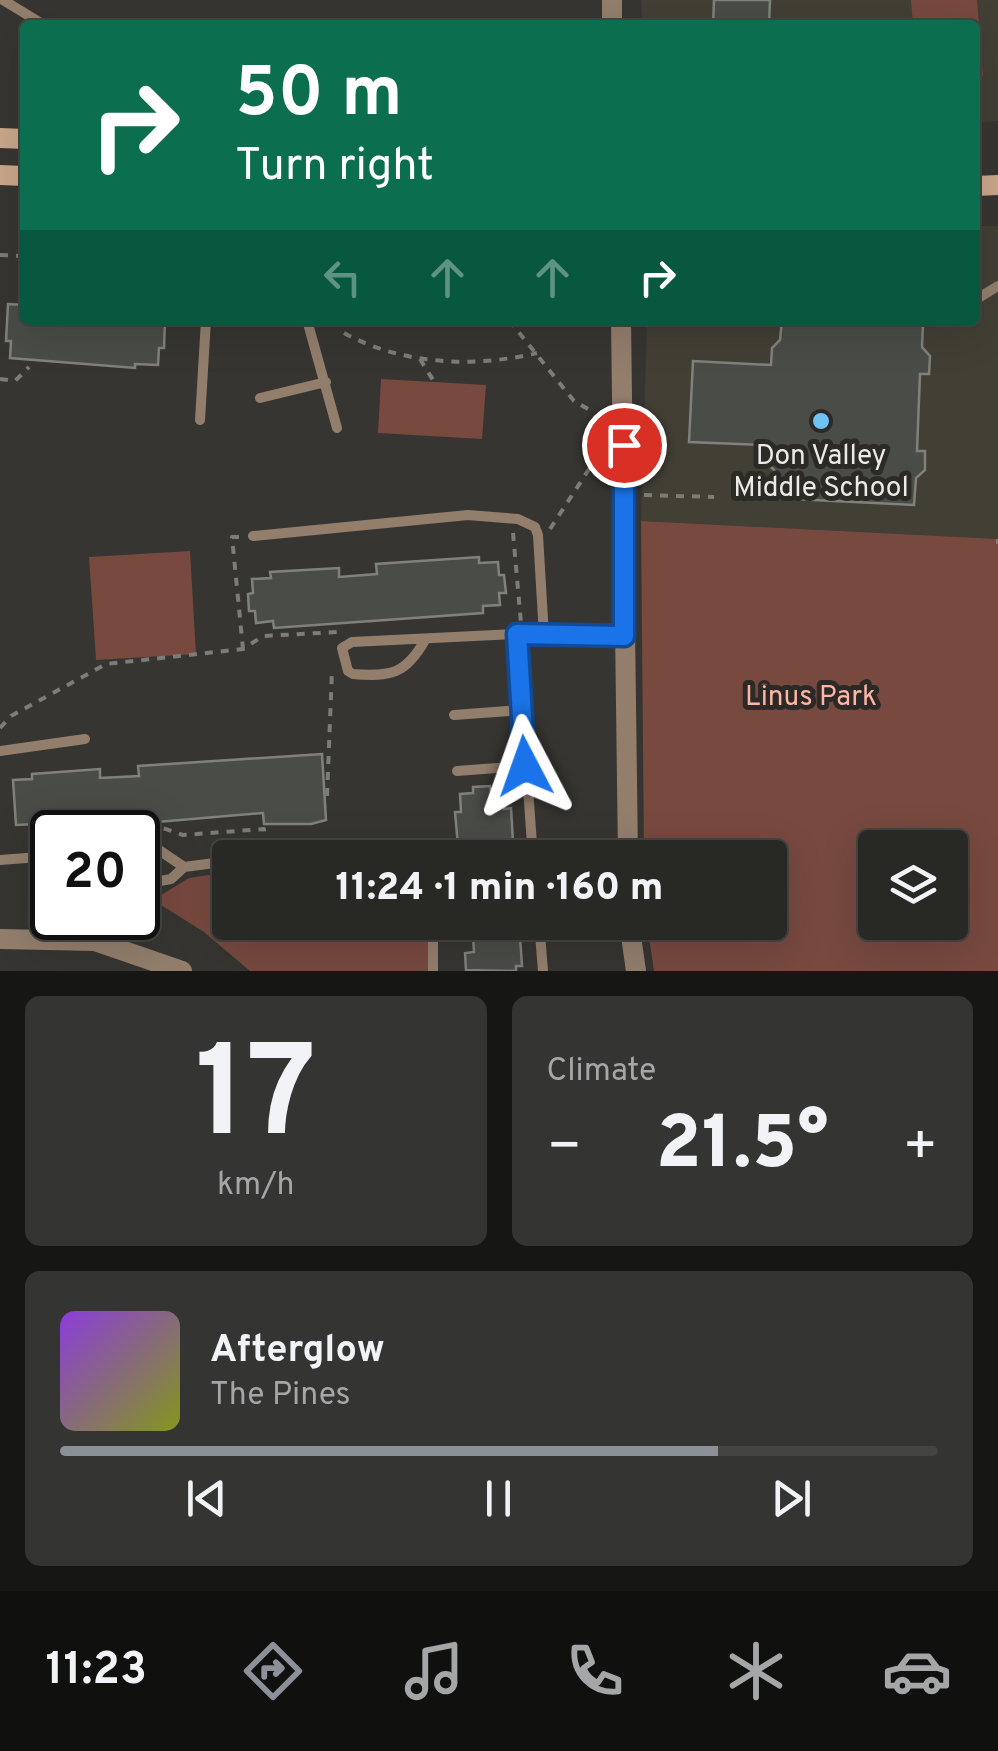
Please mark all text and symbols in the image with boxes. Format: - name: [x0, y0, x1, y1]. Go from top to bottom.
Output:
- text: 50 m: [235, 52, 402, 141]
- icon: right: [70, 60, 200, 190]
- text: Turn right: [235, 139, 434, 196]
- icon: left: [315, 250, 370, 305]
- icon: ahead: [420, 250, 475, 305]
- icon: ahead: [525, 250, 580, 305]
- icon: right: [630, 250, 685, 305]
- pin: [582, 403, 667, 488]
- marker: Don Valley Middle School: [810, 410, 832, 432]
- icon: arrive: [597, 418, 652, 473]
- place label: Don Valley Middle School: [733, 439, 909, 507]
- park label: Linus Park: [745, 680, 877, 716]
- position arrow: [473, 714, 577, 818]
- speed limit sign: 20: [30, 810, 160, 940]
- map controls: [858, 830, 968, 940]
- button: layers: [858, 830, 968, 940]
- text: 11:24 · 1 min · 160 m: [336, 865, 663, 914]
- text: 17: [195, 1018, 316, 1183]
- text: Climate: [547, 1052, 656, 1092]
- text: 21.5°: [656, 1100, 829, 1195]
- text: −: [547, 1114, 582, 1184]
- text: +: [903, 1114, 938, 1184]
- text: km/h: [217, 1166, 295, 1206]
- text: Afterglow: [210, 1327, 385, 1376]
- text: The Pines: [210, 1376, 351, 1416]
- icon: previous: [179, 1471, 234, 1526]
- icon: pause: [471, 1471, 526, 1526]
- icon: next: [764, 1471, 819, 1526]
- icon: directions: [238, 1636, 308, 1706]
- icon: music: [399, 1636, 469, 1706]
- icon: phone: [560, 1636, 630, 1706]
- icon: climate: [721, 1636, 791, 1706]
- icon: car: [882, 1636, 952, 1706]
- text: 11:23: [46, 1643, 147, 1700]

